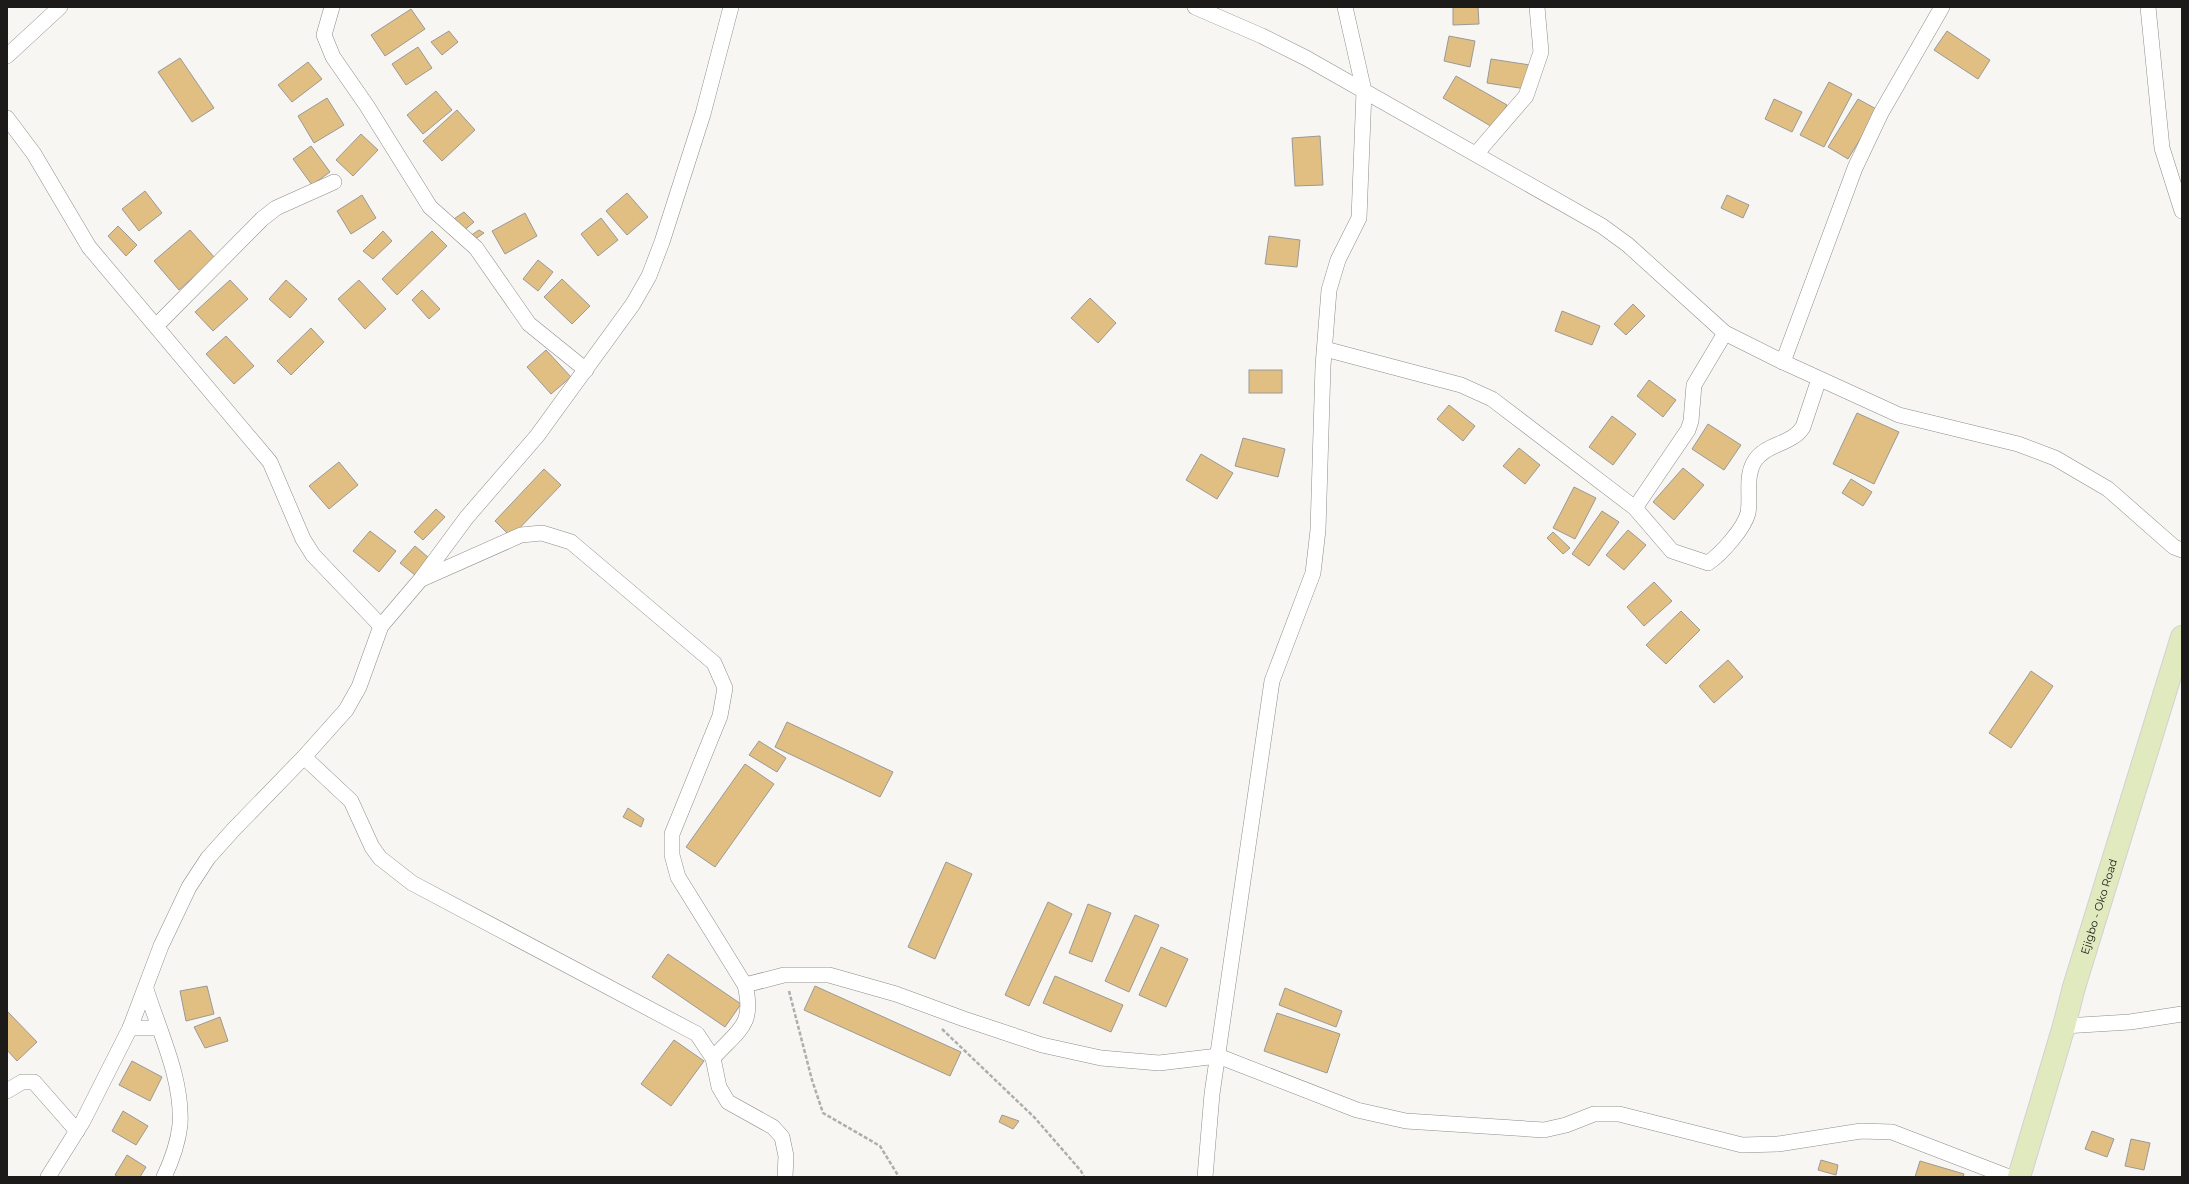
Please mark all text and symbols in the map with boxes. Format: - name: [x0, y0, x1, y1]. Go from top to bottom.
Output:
- street label: Ejigbo - Oko Road: [2077, 857, 2120, 956]

